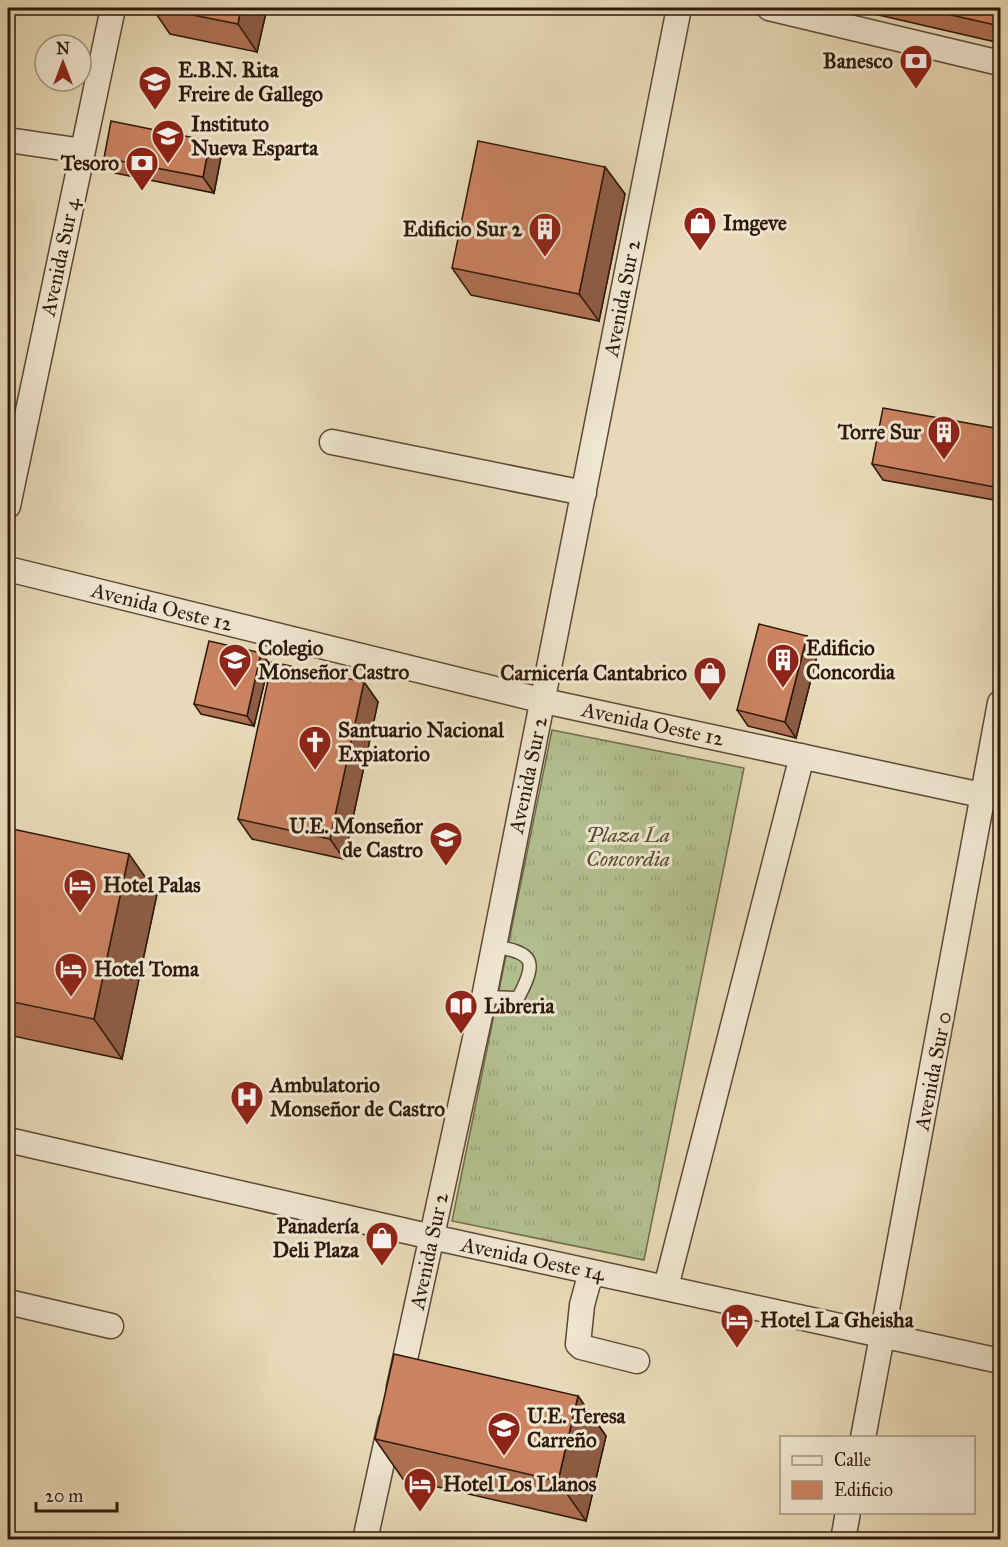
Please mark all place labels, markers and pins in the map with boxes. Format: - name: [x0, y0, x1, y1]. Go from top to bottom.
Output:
- bank icon: Banesco: [898, 43, 934, 90]
- place label: Banesco: [823, 48, 893, 74]
- place label: E.B.N. Rita Freire de Gallego: [178, 57, 323, 107]
- school or university icon: E.B.N. Rita Freire de Gallego: [137, 64, 173, 111]
- place label: Instituto Nueva Esparta: [191, 111, 319, 161]
- school or university icon: Instituto Nueva Esparta: [150, 118, 186, 165]
- bank icon: Tesoro: [124, 145, 160, 192]
- place label: Tesoro: [60, 150, 119, 176]
- shop icon: Imgeve: [682, 205, 718, 252]
- place label: Imgeve: [723, 210, 787, 236]
- building icon: Edificio Sur 2: [527, 211, 563, 258]
- place label: Edificio Sur 2: [403, 216, 523, 242]
- building icon: Torre Sur: [926, 414, 962, 461]
- place label: Torre Sur: [837, 419, 922, 445]
- place label: Colegio Monseñor Castro: [258, 635, 409, 685]
- place label: Edificio Concordia: [806, 635, 896, 685]
- school or university icon: Colegio Monseñor Castro: [217, 642, 253, 689]
- building icon: Edificio Concordia: [765, 642, 801, 689]
- shop icon: Carnicería Cantabrico: [692, 655, 728, 702]
- place label: Carnicería Cantabrico: [500, 660, 687, 686]
- place label: Santuario Nacional Expiatorio: [338, 717, 505, 767]
- church icon: Santuario Nacional Expiatorio: [297, 724, 333, 771]
- place label: U.E. Monseñor de Castro: [289, 813, 424, 863]
- school or university icon: U.E. Monseñor de Castro: [428, 820, 464, 867]
- hotel icon: Hotel Palas: [62, 867, 98, 914]
- place label: Hotel Palas: [103, 872, 201, 898]
- hotel icon: Hotel Toma: [53, 951, 89, 998]
- place label: Hotel Toma: [94, 956, 200, 982]
- library icon: Libreria: [443, 988, 479, 1035]
- place label: Libreria: [484, 993, 555, 1019]
- place label: Ambulatorio Monseñor de Castro: [268, 1072, 445, 1122]
- hospital icon: Ambulatorio Monseñor de Castro: [229, 1079, 265, 1126]
- place label: Panadería Deli Plaza: [273, 1213, 360, 1263]
- shop icon: Panadería Deli Plaza: [364, 1220, 400, 1267]
- hotel icon: Hotel La Gheisha: [719, 1302, 755, 1349]
- place label: Hotel La Gheisha: [760, 1307, 915, 1333]
- place label: U.E. Teresa Carreño: [527, 1403, 627, 1453]
- school or university icon: U.E. Teresa Carreño: [486, 1410, 522, 1457]
- hotel icon: Hotel Los Llanos: [402, 1466, 438, 1513]
- place label: Hotel Los Llanos: [443, 1471, 597, 1497]

